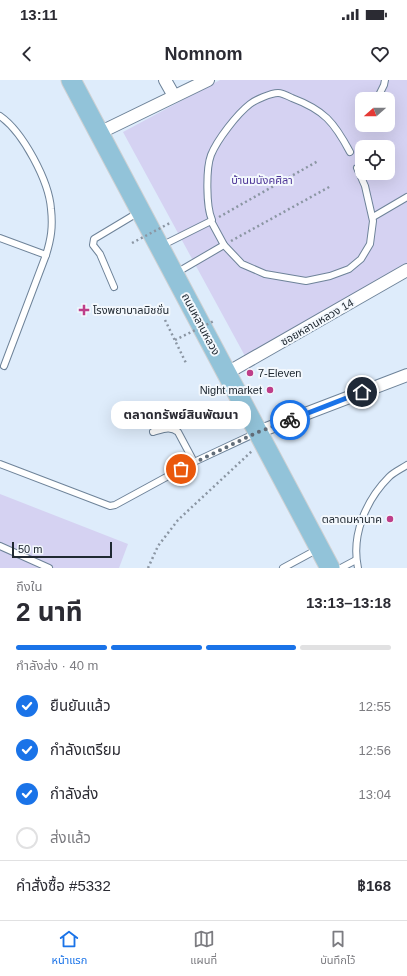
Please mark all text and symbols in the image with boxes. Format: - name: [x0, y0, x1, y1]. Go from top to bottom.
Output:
- text: 13:11: [20, 6, 58, 23]
- icon: back: [16, 43, 38, 65]
- icon: heart: [369, 43, 391, 65]
- text: Nomnom: [165, 44, 243, 64]
- north arrow: [355, 92, 395, 132]
- map controls: [355, 92, 395, 180]
- button: locate: [355, 140, 395, 180]
- park label: บ้านมนังคศิลา: [231, 174, 293, 186]
- street label: ถนนหลานหลวง: [180, 291, 222, 357]
- street label: ซอยหลานหลวง 14: [278, 296, 356, 348]
- place label: โรงพยาบาลมิชชั่น: [93, 303, 169, 316]
- marker: โรงพยาบาลมิชชั่น: [78, 304, 90, 316]
- place label: 7-Eleven: [258, 367, 301, 379]
- marker: 7-Eleven: [245, 368, 255, 378]
- pin: [345, 375, 379, 409]
- icon: home: [351, 381, 373, 403]
- place label: Night market: [200, 384, 262, 396]
- marker: Night market: [265, 385, 275, 395]
- courier: [270, 400, 310, 440]
- callout: ตลาดทรัพย์สินพัฒนา: [111, 401, 251, 429]
- text: ตลาดทรัพย์สินพัฒนา: [124, 407, 238, 422]
- icon: bike: [279, 409, 301, 431]
- pin: [164, 452, 198, 486]
- icon: bag: [170, 458, 192, 480]
- place label: ตลาดมหานาค: [322, 513, 382, 525]
- marker: ตลาดมหานาค: [385, 514, 395, 524]
- scale bar: [12, 540, 112, 559]
- text: 50 m: [18, 543, 42, 555]
- text: ถึงใน: [16, 579, 42, 594]
- text: 13:13–13:18: [306, 594, 391, 611]
- text: 2 นาที: [16, 597, 83, 627]
- text: กำลังส่ง · 40 m: [16, 658, 98, 673]
- icon: check: [16, 695, 38, 717]
- text: ยืนยันแล้ว: [50, 697, 111, 714]
- text: 12:55: [358, 699, 391, 714]
- icon: check: [16, 739, 38, 761]
- text: กำลังเตรียม: [50, 741, 121, 758]
- text: 12:56: [358, 743, 391, 758]
- icon: check: [16, 783, 38, 805]
- text: กำลังส่ง: [50, 785, 98, 802]
- text: 13:04: [358, 787, 391, 802]
- text: ส่งแล้ว: [50, 829, 91, 846]
- text: คำสั่งซื้อ #5332: [16, 877, 111, 894]
- text: ฿168: [357, 877, 391, 894]
- tab: หน้าแรก: [52, 928, 87, 969]
- tab: แผนที่: [190, 928, 217, 969]
- tab: บันทึกไว้: [320, 928, 355, 969]

